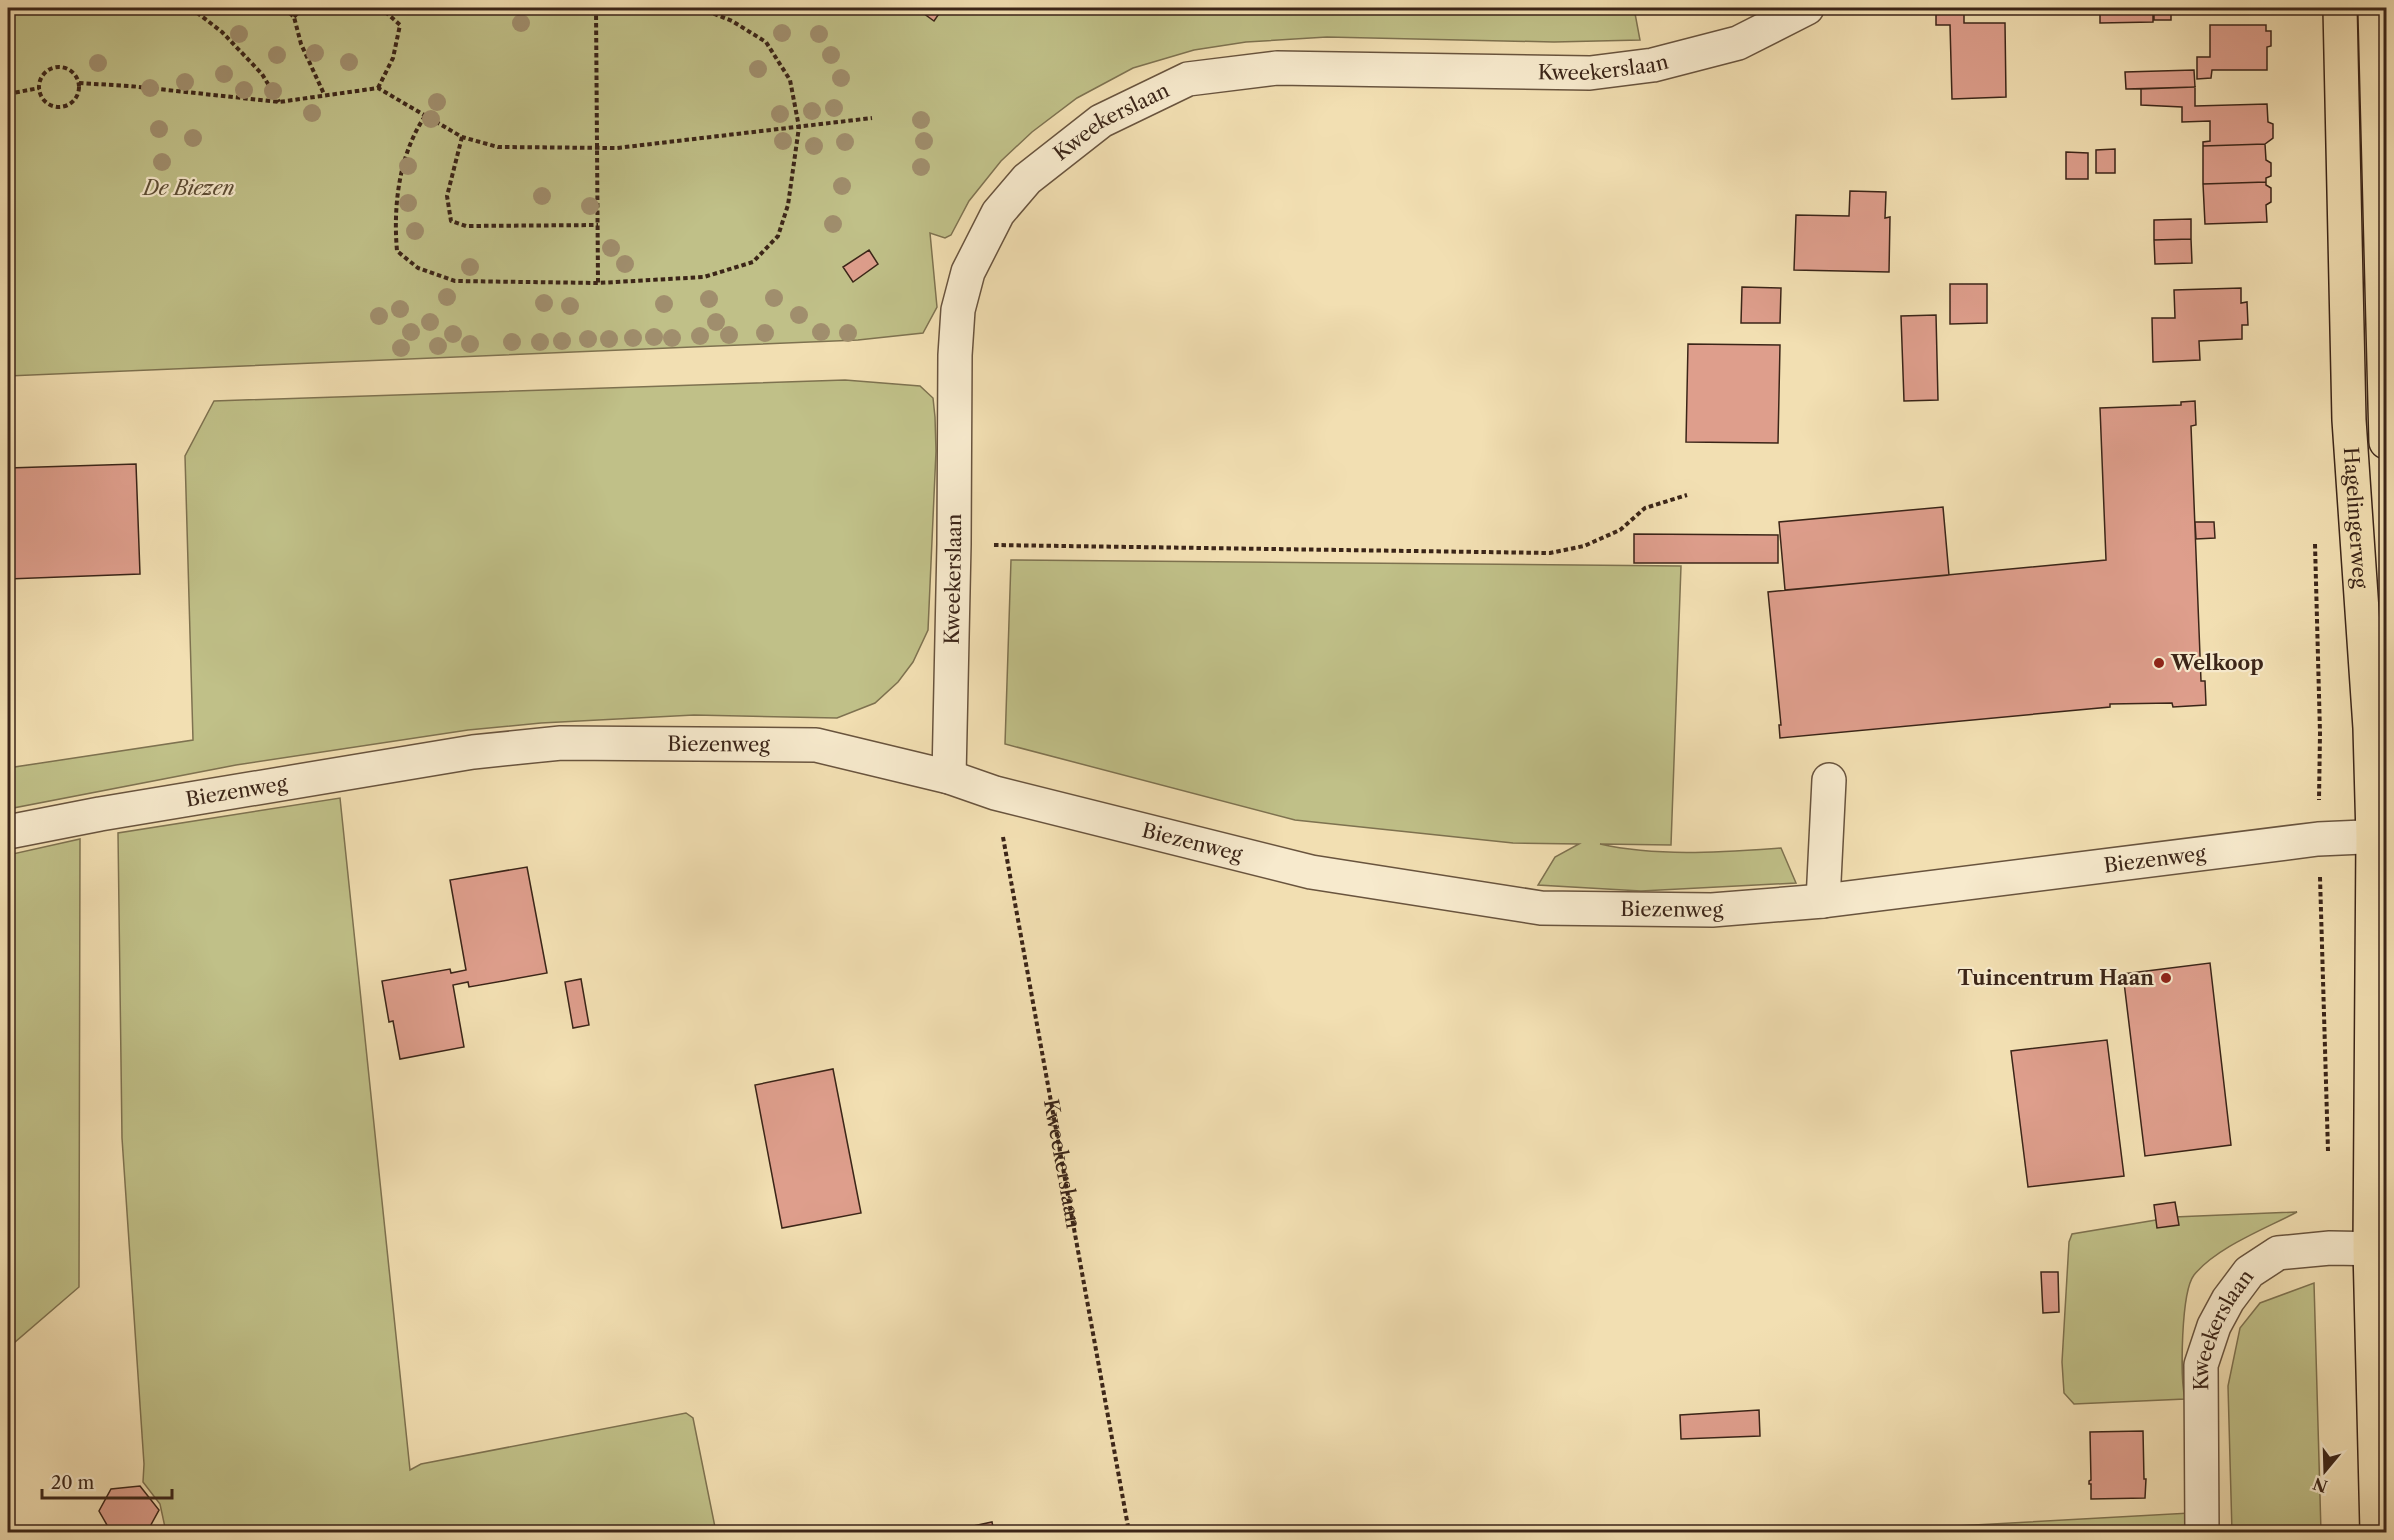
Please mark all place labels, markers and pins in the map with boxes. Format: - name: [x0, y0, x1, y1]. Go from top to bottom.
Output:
- place label: Welkoop: [2170, 651, 2264, 675]
- marker: Welkoop: [2152, 656, 2166, 670]
- place label: Tuincentrum Haan: [1957, 966, 2154, 990]
- marker: Tuincentrum Haan: [2159, 971, 2173, 985]

